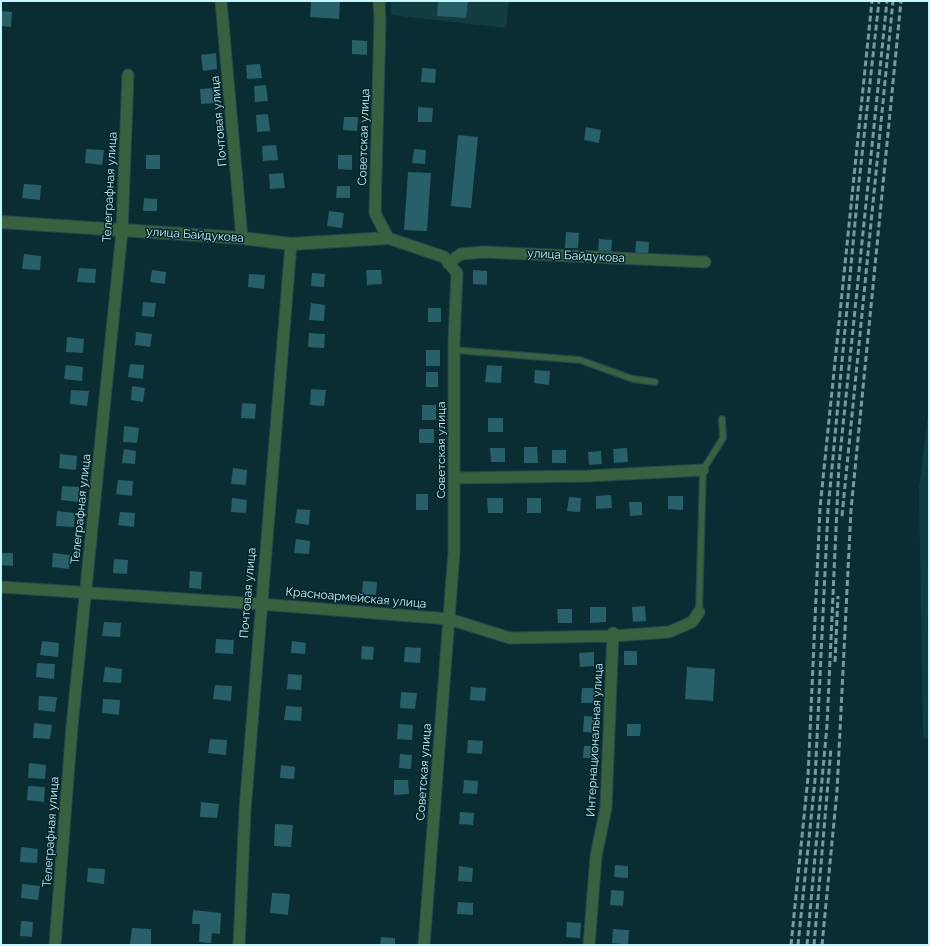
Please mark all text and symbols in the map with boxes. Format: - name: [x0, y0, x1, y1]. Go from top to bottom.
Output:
- street label: Почтовая улица: [208, 75, 230, 167]
- street label: Советская улица: [355, 88, 373, 186]
- street label: Телеграфная улица: [100, 131, 120, 243]
- street label: улица Байдукова: [146, 224, 244, 246]
- street label: улица Байдукова: [527, 246, 625, 266]
- street label: Советская улица: [434, 401, 448, 499]
- street label: Телеграфная улица: [68, 453, 94, 565]
- street label: Почтовая улица: [237, 547, 259, 639]
- street label: Красноармейская улица: [285, 585, 427, 611]
- street label: Интернациональная улица: [584, 663, 606, 817]
- street label: Советская улица: [413, 723, 435, 821]
- street label: Телеграфная улица: [40, 776, 62, 888]

